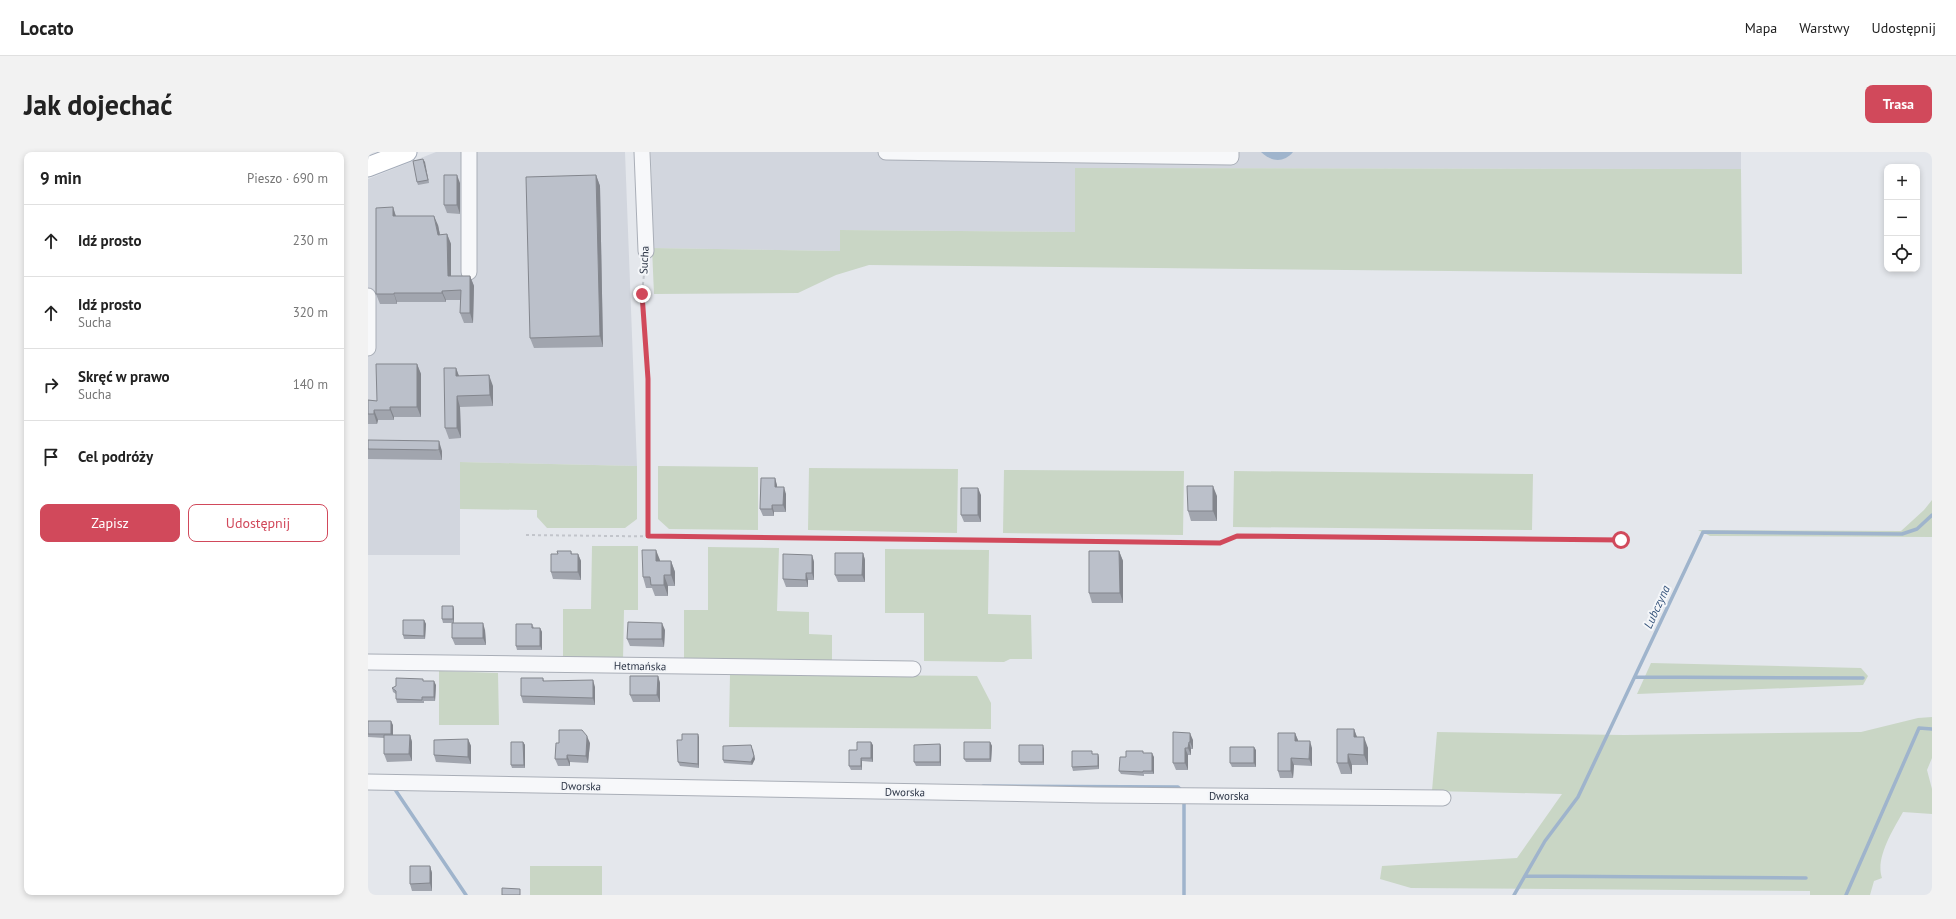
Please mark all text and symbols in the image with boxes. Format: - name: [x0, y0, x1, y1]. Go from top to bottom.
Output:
- text: Locato: [20, 16, 74, 40]
- text: Mapa: [1745, 19, 1777, 37]
- text: Warstwy: [1799, 19, 1850, 37]
- text: Udostępnij: [1872, 19, 1936, 37]
- button: Trasa: [1865, 85, 1932, 123]
- text: Jak dojechać: [24, 86, 172, 123]
- map controls: [1884, 164, 1920, 272]
- button: +: [1884, 164, 1920, 200]
- text: 9 min: [40, 167, 81, 189]
- text: Pieszo · 690 m: [247, 170, 328, 187]
- button: −: [1884, 200, 1920, 236]
- icon: ahead: [40, 230, 62, 252]
- text: Idź prosto: [78, 231, 142, 250]
- text: 230 m: [293, 232, 328, 249]
- button: locate: [1884, 236, 1920, 272]
- street label: Sucha: [636, 246, 652, 274]
- route end: [633, 285, 651, 303]
- text: Idź prosto: [78, 295, 142, 314]
- icon: ahead: [40, 302, 62, 324]
- text: 320 m: [293, 304, 328, 321]
- text: Sucha: [78, 314, 111, 331]
- text: Skręć w prawo: [78, 367, 170, 386]
- icon: right: [40, 374, 62, 396]
- text: 140 m: [293, 376, 328, 393]
- text: Sucha: [78, 386, 111, 403]
- icon: arrive: [40, 446, 62, 468]
- text: Cel podróży: [78, 447, 153, 466]
- button: Zapisz: [40, 504, 180, 542]
- button: Udostępnij: [188, 504, 328, 542]
- route start: [1612, 531, 1630, 549]
- water label: Lubczyna: [1640, 583, 1673, 631]
- street label: Hetmańska: [614, 659, 666, 673]
- street label: Dworska: [561, 779, 601, 793]
- street label: Dworska: [885, 785, 925, 799]
- street label: Dworska: [1209, 789, 1249, 803]

